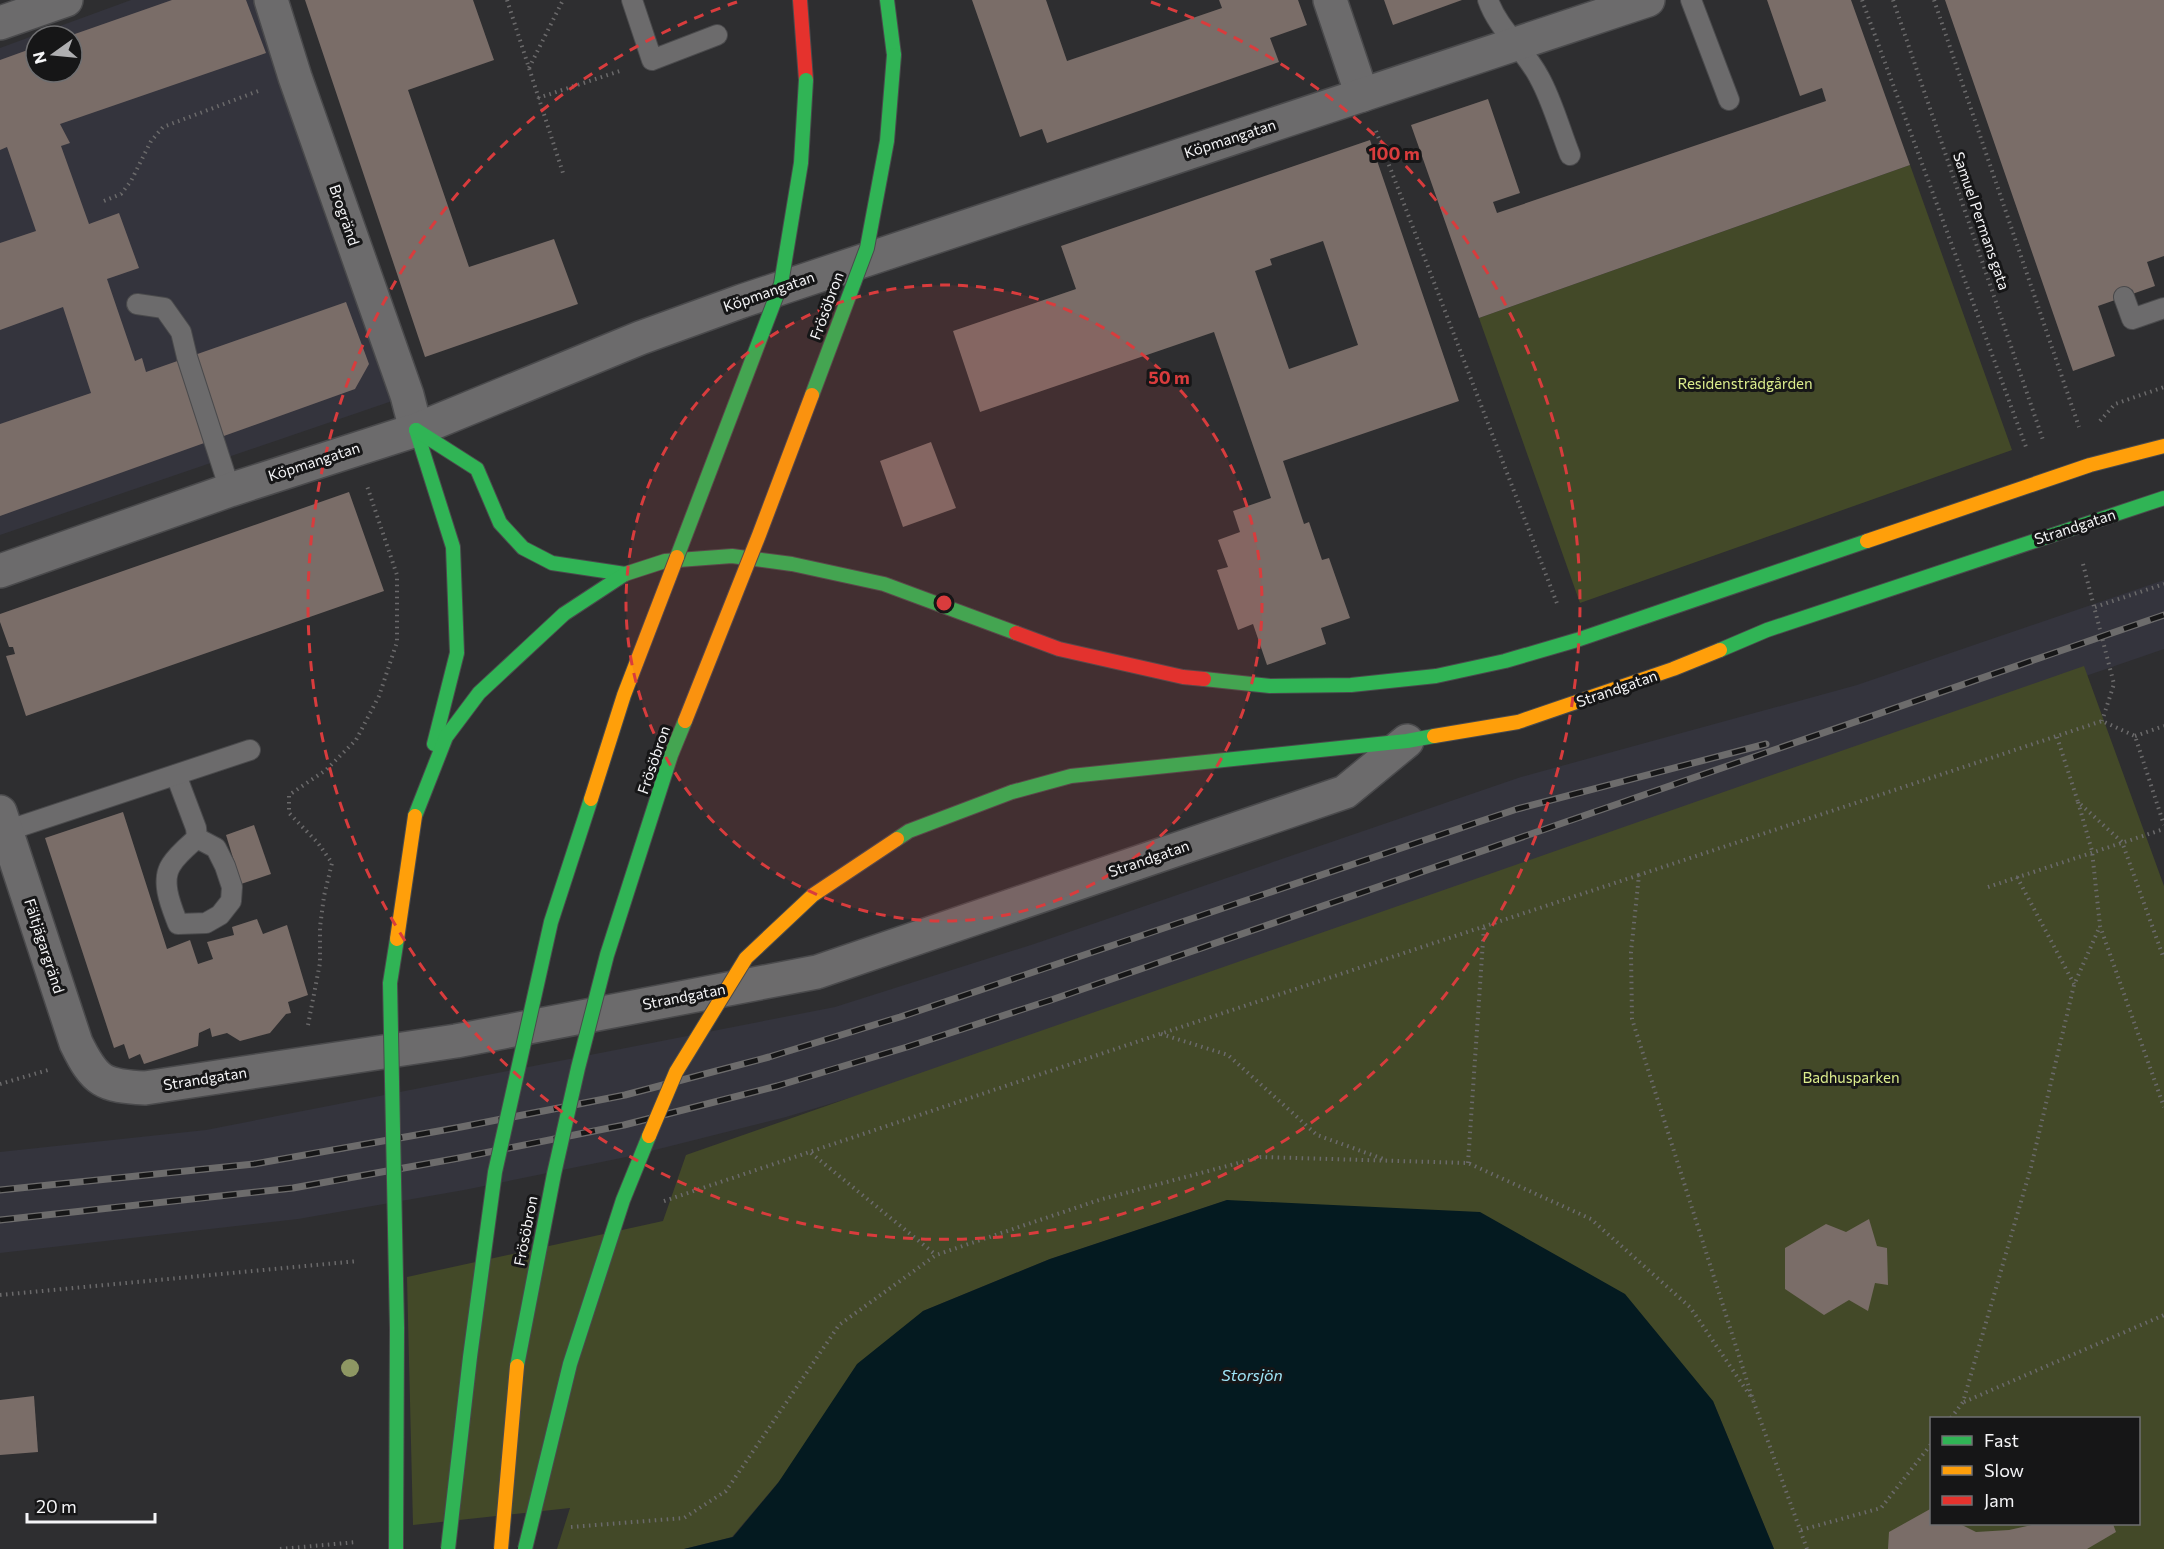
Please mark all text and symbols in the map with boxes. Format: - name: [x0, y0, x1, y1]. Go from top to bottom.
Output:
- north arrow: [24, 24, 84, 84]
- text: N: [28, 50, 50, 66]
- street label: Köpmangatan: [1182, 115, 1278, 161]
- text: 100 m: [1368, 142, 1420, 164]
- street label: Samuel Permans gata: [1950, 149, 2014, 292]
- street label: Brogränd: [326, 182, 364, 248]
- street label: Köpmangatan: [721, 267, 817, 315]
- street label: Frösöbron: [805, 269, 847, 342]
- text: 50 m: [1148, 366, 1190, 388]
- park label: Residensträdgården: [1677, 374, 1813, 392]
- street label: Köpmangatan: [266, 438, 362, 484]
- street label: Strandgatan: [2032, 504, 2118, 548]
- centre of rings: [934, 593, 954, 613]
- street label: Strandgatan: [1574, 666, 1659, 710]
- street label: Frösöbron: [633, 723, 673, 796]
- street label: Strandgatan: [1106, 836, 1191, 880]
- street label: Fältjägargränd: [21, 896, 69, 995]
- street label: Strandgatan: [641, 979, 727, 1013]
- street label: Strandgatan: [162, 1063, 248, 1093]
- park label: Badhusparken: [1803, 1068, 1900, 1086]
- street label: Frösöbron: [509, 1194, 541, 1267]
- water label: Storsjön: [1221, 1365, 1283, 1384]
- legend: [1930, 1417, 2140, 1525]
- text: Fast: [1984, 1429, 2019, 1451]
- text: Slow: [1984, 1459, 2024, 1481]
- scale bar: [27, 1486, 154, 1524]
- text: Jam: [1984, 1489, 2014, 1511]
- text: 20 m: [36, 1495, 77, 1517]

